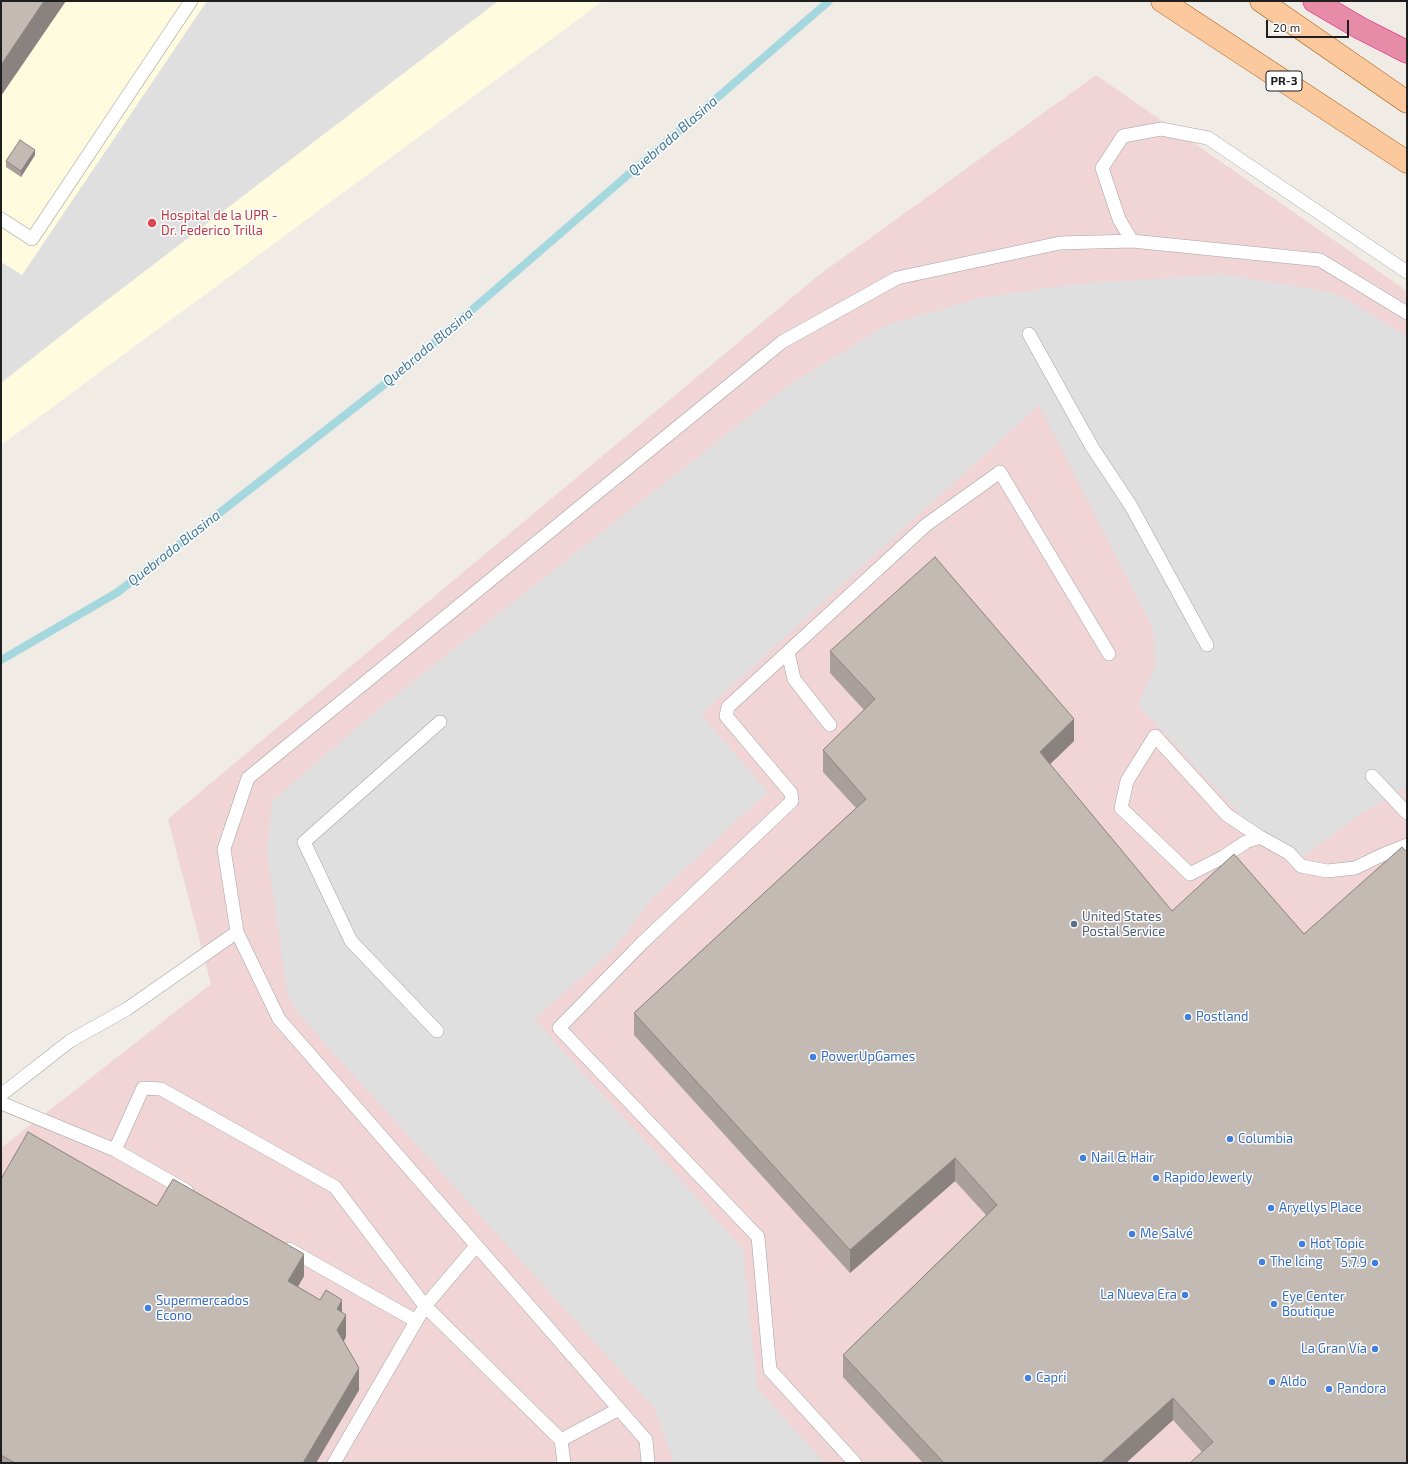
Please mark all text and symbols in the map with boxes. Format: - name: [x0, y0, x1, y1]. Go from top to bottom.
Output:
- scale bar: [1268, 12, 1351, 38]
- text: 20 m: [1273, 20, 1300, 34]
- road number: PR-3: [1266, 71, 1302, 91]
- water label: Quebrada Blasina: [625, 93, 721, 179]
- place label: Hospital de la UPR - Dr. Federico Trilla: [161, 208, 278, 239]
- marker: Hospital de la UPR - Dr. Federico Trilla: [146, 217, 158, 229]
- water label: Quebrada Blasina: [379, 304, 477, 390]
- water label: Quebrada Blasina: [124, 507, 224, 589]
- place label: United States Postal Service: [1082, 909, 1165, 940]
- marker: United States Postal Service: [1069, 919, 1079, 929]
- place label: Postland: [1196, 1009, 1249, 1025]
- marker: Postland: [1183, 1012, 1193, 1022]
- place label: PowerUpGames: [821, 1049, 915, 1065]
- marker: PowerUpGames: [808, 1052, 818, 1062]
- place label: Columbia: [1238, 1131, 1293, 1147]
- marker: Columbia: [1225, 1134, 1235, 1144]
- place label: Nail & Hair: [1091, 1150, 1154, 1166]
- marker: Nail & Hair: [1078, 1153, 1088, 1163]
- place label: Rapido Jewerly: [1164, 1170, 1252, 1186]
- marker: Rapido Jewerly: [1151, 1173, 1161, 1183]
- place label: Aryellys Place: [1279, 1200, 1362, 1216]
- marker: Aryellys Place: [1266, 1203, 1276, 1213]
- place label: Me Salvé: [1140, 1226, 1193, 1242]
- marker: Me Salvé: [1127, 1229, 1137, 1239]
- place label: Hot Topic: [1310, 1236, 1365, 1252]
- marker: Hot Topic: [1297, 1239, 1307, 1249]
- place label: The Icing: [1270, 1254, 1323, 1270]
- place label: 5.7.9: [1341, 1255, 1367, 1271]
- marker: The Icing: [1257, 1257, 1267, 1267]
- marker: 5.7.9: [1370, 1258, 1380, 1268]
- place label: La Nueva Era: [1100, 1287, 1177, 1303]
- place label: Eye Center Boutique: [1282, 1289, 1345, 1320]
- marker: La Nueva Era: [1180, 1290, 1190, 1300]
- place label: Supermercados Econo: [156, 1293, 249, 1324]
- marker: Eye Center Boutique: [1269, 1299, 1279, 1309]
- marker: Supermercados Econo: [143, 1303, 153, 1313]
- place label: La Gran Vía: [1301, 1341, 1367, 1357]
- marker: La Gran Vía: [1370, 1344, 1380, 1354]
- place label: Capri: [1036, 1370, 1067, 1386]
- marker: Capri: [1023, 1373, 1033, 1383]
- place label: Aldo: [1280, 1374, 1307, 1390]
- marker: Aldo: [1267, 1377, 1277, 1387]
- place label: Pandora: [1337, 1381, 1386, 1397]
- marker: Pandora: [1324, 1384, 1334, 1394]

